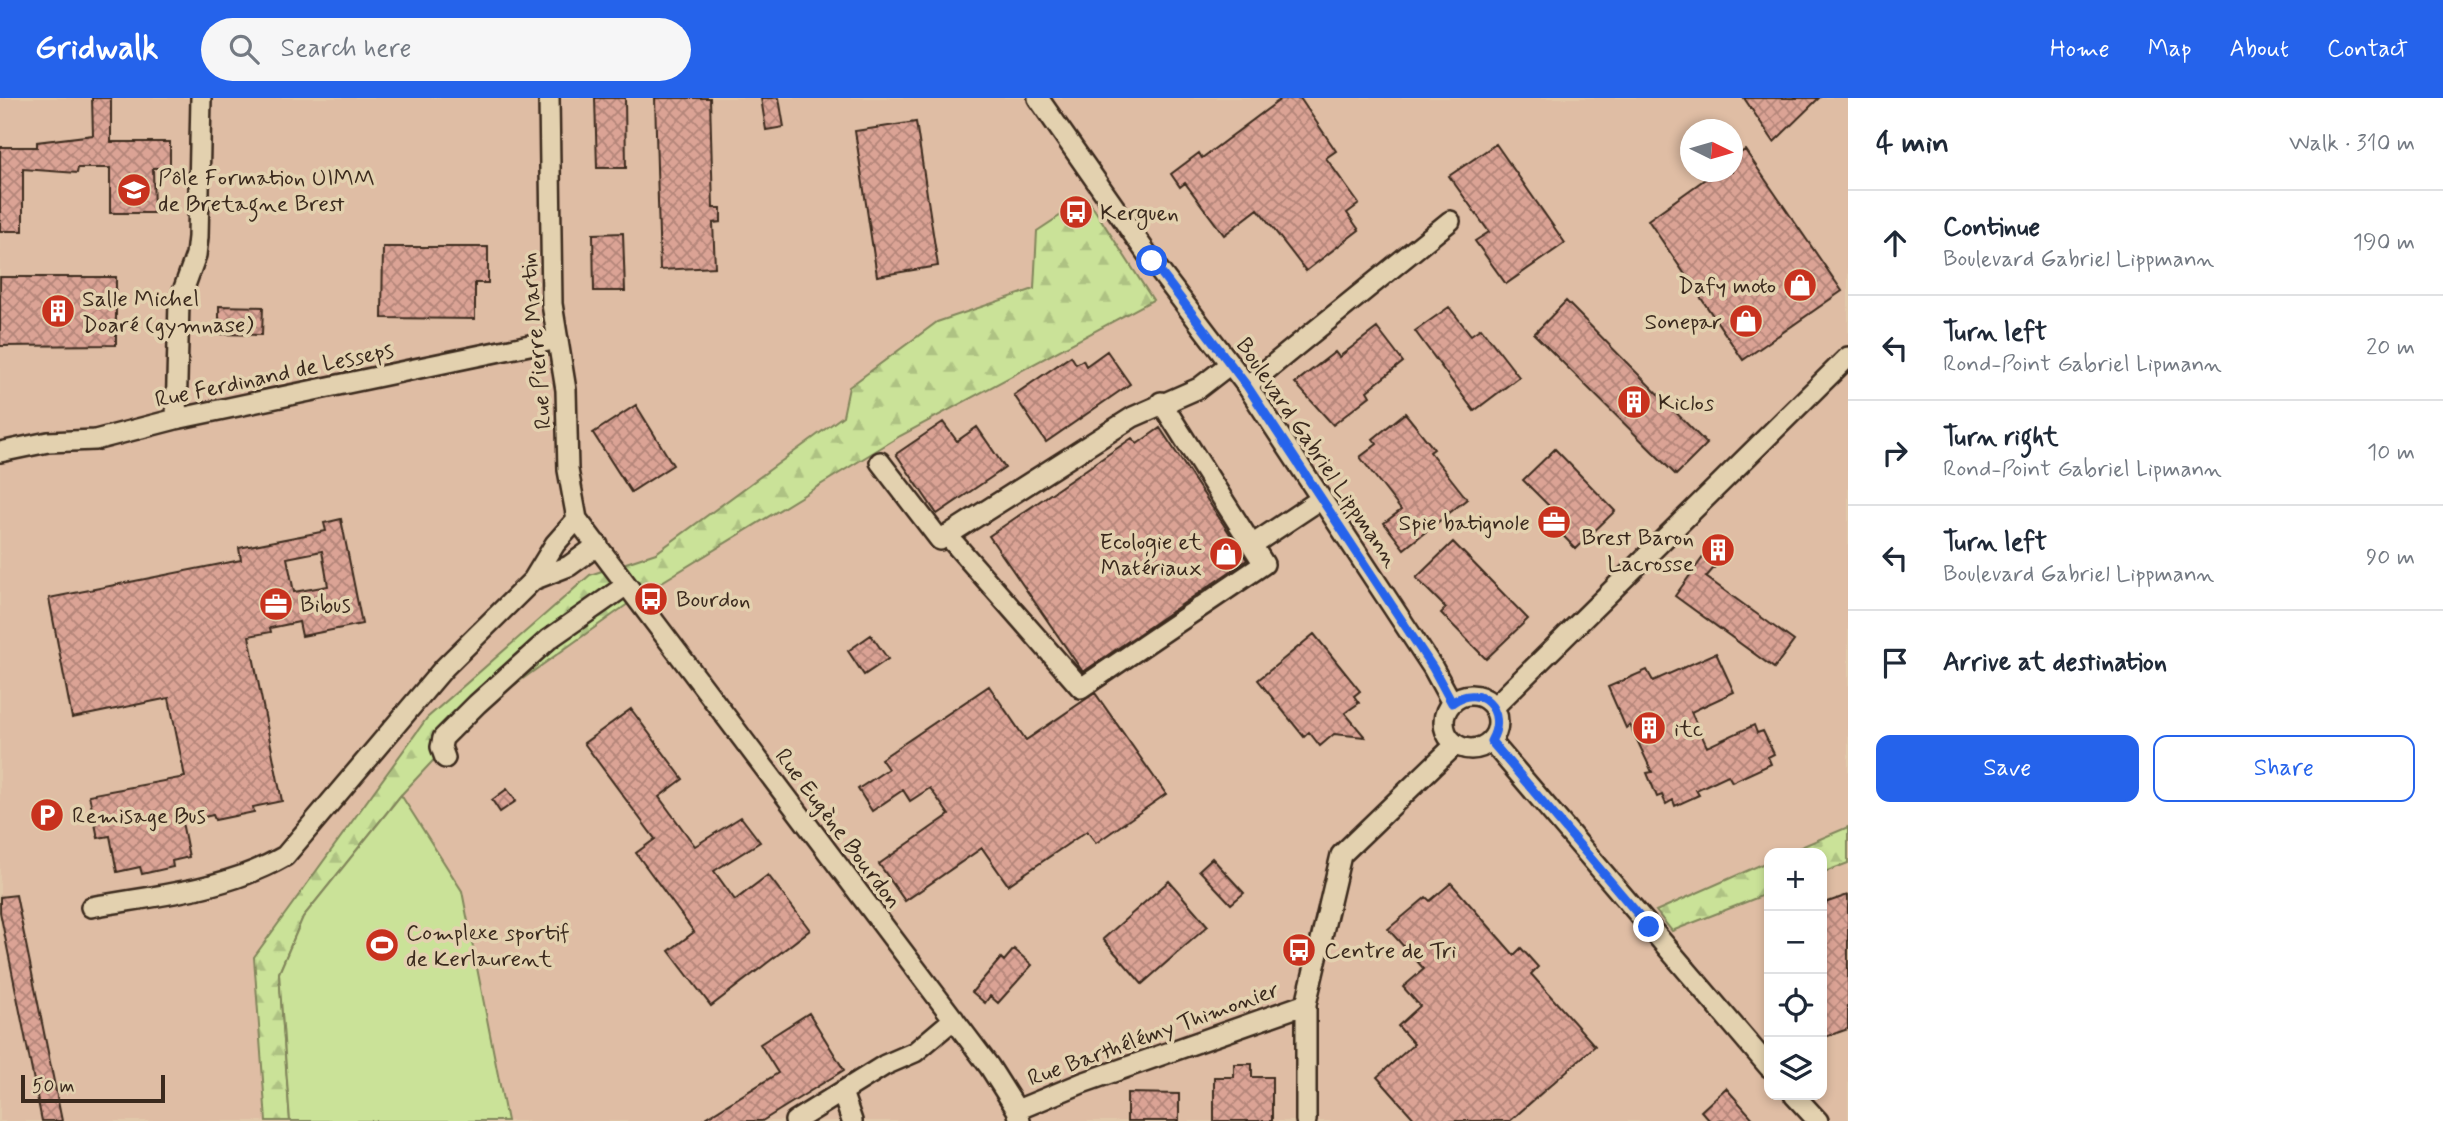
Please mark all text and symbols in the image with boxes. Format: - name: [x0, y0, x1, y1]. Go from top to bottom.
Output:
- search box: [201, 18, 691, 81]
- text: Gridwalk: [35, 27, 159, 71]
- icon: search: [225, 30, 263, 68]
- text: Search here: [281, 32, 411, 66]
- text: Home: [2050, 34, 2110, 65]
- text: Map: [2148, 34, 2192, 65]
- text: About: [2230, 34, 2289, 65]
- text: Contact: [2327, 34, 2408, 65]
- north arrow: [1680, 119, 1743, 182]
- text: 4 min: [1876, 124, 1949, 163]
- text: Walk · 310 m: [2289, 129, 2415, 159]
- place label: Pôle Formation UIMM de Bretagne Brest: [158, 164, 375, 222]
- school or university icon: Pôle Formation UIMM de Bretagne Brest: [115, 171, 153, 209]
- bus stop icon: Kerguen: [1057, 193, 1095, 231]
- place label: Kerguen: [1100, 199, 1179, 231]
- text: Continue: [1943, 211, 2040, 245]
- icon: ahead: [1876, 224, 1914, 262]
- text: 190 m: [2353, 228, 2415, 258]
- route start: [1136, 245, 1167, 276]
- text: Boulevard Gabriel Lippmann: [1943, 245, 2214, 275]
- street label: Rue Pierre Martin: [514, 251, 560, 431]
- shop icon: Dafy moto: [1781, 266, 1819, 304]
- place label: Dafy moto: [1678, 272, 1776, 302]
- place label: Salle Michel Doaré (gymnase): [82, 285, 254, 341]
- building icon: Salle Michel Doaré (gymnase): [39, 292, 77, 330]
- shop icon: Sonepar: [1727, 302, 1765, 340]
- place label: Sonepar: [1644, 308, 1722, 338]
- text: Turn left: [1943, 316, 2047, 350]
- icon: left: [1876, 329, 1914, 367]
- street label: Boulevard Gabriel Lippmann: [1228, 332, 1405, 574]
- text: 20 m: [2366, 333, 2415, 363]
- street label: Rue Ferdinand de Lesseps: [152, 336, 396, 416]
- text: Rond-Point Gabriel Lipmann: [1943, 350, 2222, 380]
- building icon: Kiclos: [1615, 383, 1653, 421]
- place label: Kiclos: [1658, 389, 1714, 419]
- text: Turn right: [1943, 421, 2059, 455]
- icon: right: [1876, 434, 1914, 472]
- text: 10 m: [2367, 438, 2415, 468]
- text: Rond-Point Gabriel Lipmann: [1943, 455, 2222, 485]
- office icon: Spie batignole: [1535, 503, 1573, 541]
- place label: Spie batignole: [1399, 509, 1530, 539]
- place label: Brest Baron Lacrosse: [1582, 524, 1694, 580]
- text: Turn left: [1943, 526, 2047, 560]
- place label: Ecologie et Matériaux: [1099, 528, 1202, 584]
- building icon: Brest Baron Lacrosse: [1699, 531, 1737, 569]
- shop icon: Ecologie et Matériaux: [1207, 535, 1245, 573]
- icon: left: [1876, 539, 1914, 577]
- text: 90 m: [2366, 543, 2415, 573]
- text: Boulevard Gabriel Lippmann: [1943, 560, 2214, 590]
- bus stop icon: Bourdon: [632, 580, 670, 618]
- office icon: Bibus: [257, 585, 295, 623]
- place label: Bourdon: [676, 586, 751, 616]
- place label: Bibus: [300, 591, 351, 621]
- icon: arrive: [1876, 644, 1914, 682]
- text: Arrive at destination: [1943, 646, 2167, 680]
- building icon: itc: [1630, 709, 1668, 747]
- place label: itc: [1674, 715, 1703, 745]
- button: Save: [1876, 735, 2139, 802]
- button: Share: [2153, 735, 2415, 802]
- street label: Rue Eugène Bourdon: [767, 743, 908, 916]
- parking icon: Remisage Bus: [28, 796, 66, 834]
- place label: Remisage Bus: [72, 802, 206, 832]
- map controls: [1764, 848, 1827, 1100]
- button: +: [1764, 848, 1827, 911]
- route end: [1633, 911, 1664, 942]
- button: −: [1764, 911, 1827, 974]
- place label: Complexe sportif de Kerlaurent: [406, 919, 570, 975]
- sports icon: Complexe sportif de Kerlaurent: [363, 926, 401, 964]
- bus stop icon: Centre de Tri: [1280, 931, 1318, 969]
- place label: Centre de Tri: [1324, 937, 1457, 967]
- button: locate: [1764, 974, 1827, 1037]
- street label: Rue Barthélémy Thimonier: [1024, 975, 1284, 1094]
- button: layers: [1764, 1037, 1827, 1100]
- scale bar: [21, 1072, 164, 1104]
- text: 50 m: [32, 1074, 75, 1099]

